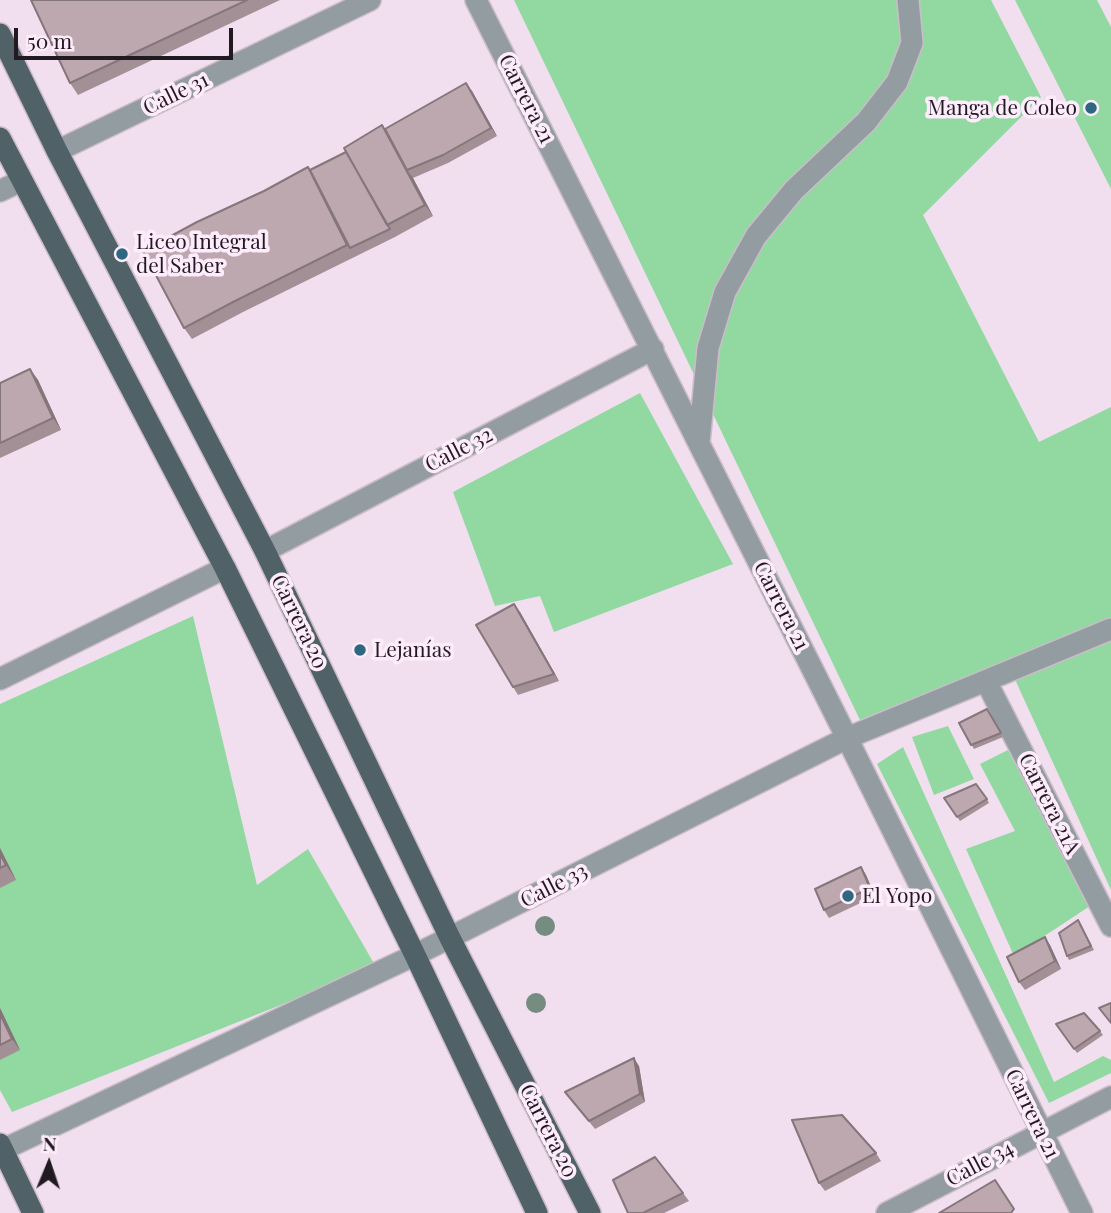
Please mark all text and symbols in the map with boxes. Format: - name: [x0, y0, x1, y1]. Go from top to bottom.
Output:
- scale bar: [18, 14, 236, 58]
- text: 50 m: [27, 26, 72, 54]
- street label: Carrera 21: [493, 50, 559, 148]
- street label: Calle 31: [139, 67, 213, 121]
- place label: Manga de Coleo: [928, 95, 1077, 121]
- marker: Manga de Coleo: [1083, 100, 1099, 116]
- place label: Liceo Integral del Saber: [136, 229, 267, 279]
- marker: Liceo Integral del Saber: [114, 246, 130, 262]
- street label: Calle 32: [421, 422, 497, 478]
- street label: Carrera 21: [748, 557, 814, 655]
- street label: Carrera 20: [265, 571, 333, 673]
- place label: Lejanías: [374, 637, 452, 663]
- marker: Lejanías: [352, 642, 368, 658]
- street label: Carrera 21A: [1013, 749, 1085, 859]
- street label: Calle 33: [516, 859, 592, 913]
- place label: El Yopo: [862, 883, 932, 909]
- marker: El Yopo: [840, 888, 856, 904]
- street label: Carrera 21: [999, 1065, 1065, 1163]
- street label: Carrera 20: [514, 1080, 582, 1182]
- north arrow: [14, 1129, 84, 1199]
- text: N: [42, 1130, 57, 1156]
- street label: Calle 34: [942, 1136, 1018, 1192]

